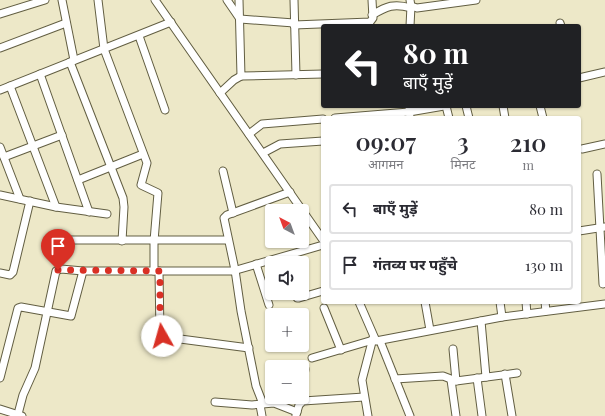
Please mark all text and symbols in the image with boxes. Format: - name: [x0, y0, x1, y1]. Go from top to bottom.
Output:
- text: 80 m: [403, 34, 469, 71]
- icon: left: [337, 40, 389, 92]
- text: बाएँ मुड़ें: [403, 70, 453, 94]
- text: 09:07: [356, 125, 416, 157]
- text: 3: [457, 125, 469, 157]
- text: 210: [510, 126, 546, 158]
- text: आगमन: [368, 155, 404, 172]
- text: मिनट: [451, 155, 475, 172]
- text: m: [522, 156, 534, 173]
- icon: left: [339, 198, 361, 220]
- text: बाएँ मुड़ें: [373, 198, 418, 218]
- text: 80 m: [529, 199, 563, 219]
- north arrow: [265, 204, 309, 248]
- map controls: [265, 204, 309, 404]
- pin: [41, 229, 75, 270]
- icon: arrive: [47, 235, 69, 257]
- icon: arrive: [339, 254, 361, 276]
- text: गंतव्य पर पहुँचे: [373, 254, 457, 274]
- text: 130 m: [525, 255, 563, 275]
- button: sound: [265, 256, 309, 300]
- button: +: [265, 308, 309, 352]
- position arrow: [141, 315, 183, 357]
- button: −: [265, 360, 309, 404]

